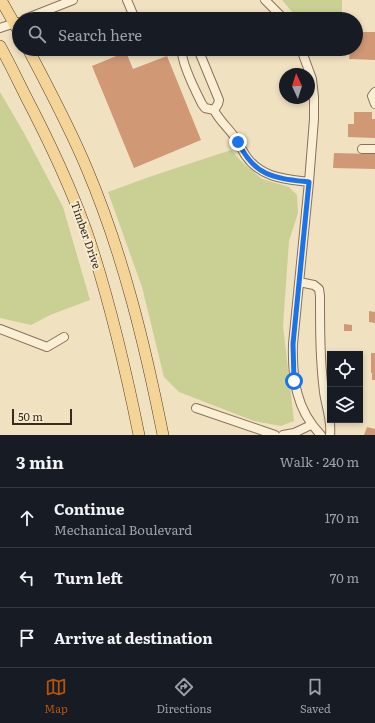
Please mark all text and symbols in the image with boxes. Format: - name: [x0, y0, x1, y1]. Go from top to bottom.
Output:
- search box: [12, 12, 363, 56]
- icon: search: [26, 23, 48, 45]
- text: Search here: [58, 23, 142, 46]
- north arrow: [279, 68, 315, 104]
- route end: [229, 133, 247, 151]
- street label: Timber Drive: [68, 199, 106, 271]
- map controls: [327, 351, 363, 423]
- button: locate: [327, 351, 363, 387]
- route start: [285, 372, 303, 390]
- button: layers: [327, 387, 363, 423]
- scale bar: [12, 407, 72, 426]
- text: 50 m: [18, 408, 43, 424]
- text: 3 min: [16, 449, 64, 474]
- text: Walk · 240 m: [280, 452, 359, 471]
- text: Continue: [54, 497, 124, 520]
- icon: ahead: [16, 507, 38, 529]
- text: 170 m: [325, 508, 359, 527]
- text: Mechanical Boulevard: [54, 520, 192, 539]
- text: Turn left: [54, 566, 123, 589]
- icon: left: [16, 567, 38, 589]
- text: 70 m: [330, 568, 359, 587]
- text: Arrive at destination: [54, 626, 213, 649]
- icon: arrive: [16, 627, 38, 649]
- tab: Map: [44, 676, 68, 716]
- tab: Directions: [156, 676, 211, 716]
- tab: Saved: [300, 676, 331, 716]

